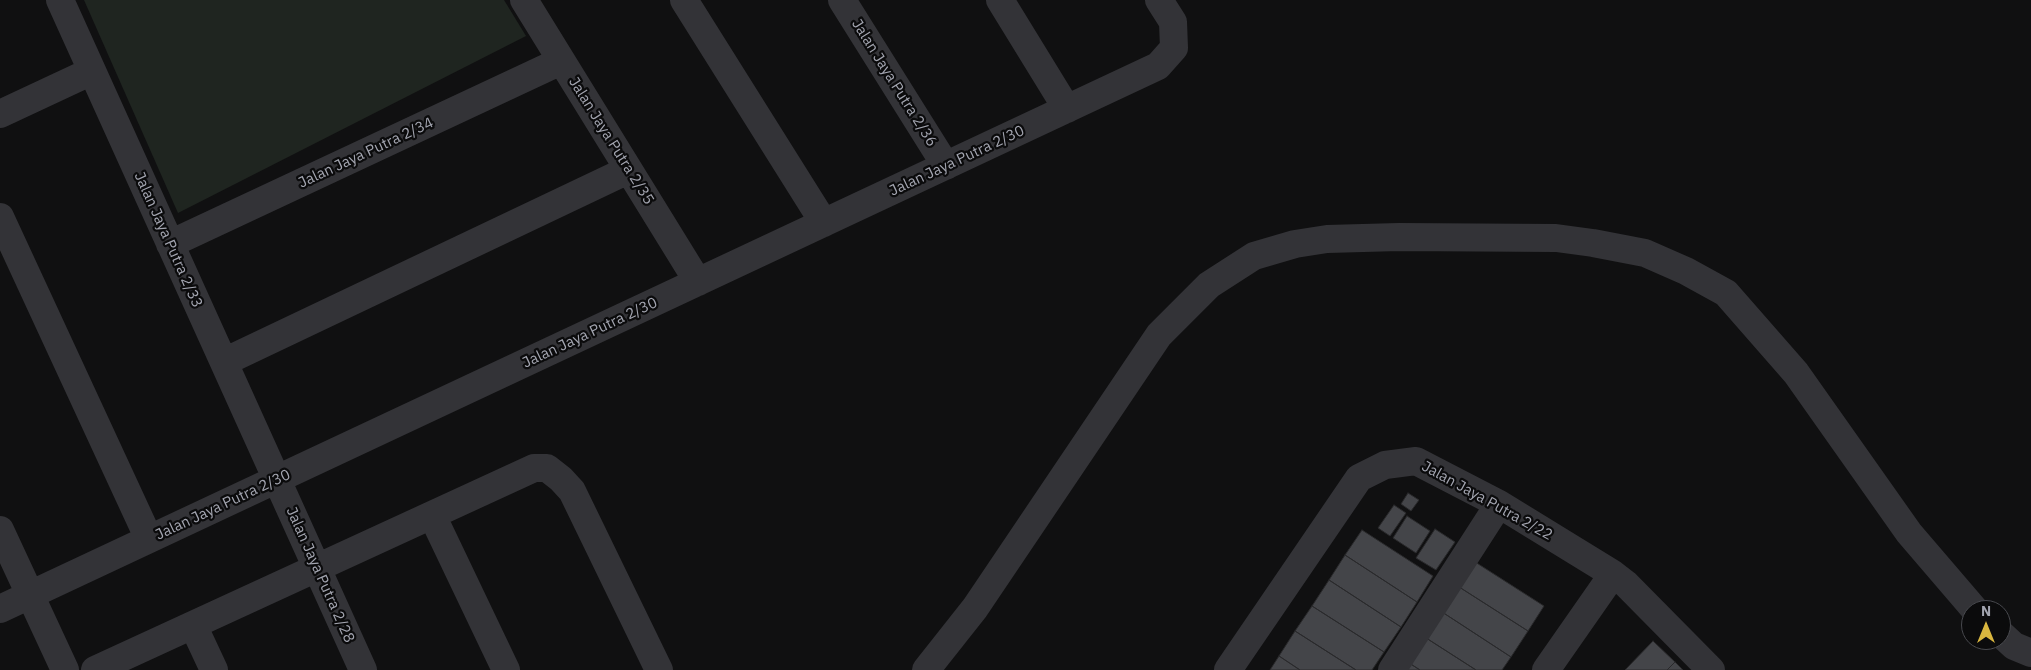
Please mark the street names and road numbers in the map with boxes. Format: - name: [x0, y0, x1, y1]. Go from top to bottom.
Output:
- street label: Jalan Jaya Putra 2/36: [847, 16, 941, 150]
- street label: Jalan Jaya Putra 2/35: [564, 74, 658, 208]
- street label: Jalan Jaya Putra 2/34: [296, 114, 436, 192]
- street label: Jalan Jaya Putra 2/30: [887, 122, 1027, 200]
- street label: Jalan Jaya Putra 2/33: [130, 169, 206, 311]
- street label: Jalan Jaya Putra 2/30: [520, 294, 660, 372]
- street label: Jalan Jaya Putra 2/22: [1418, 458, 1556, 544]
- street label: Jalan Jaya Putra 2/30: [153, 466, 293, 544]
- street label: Jalan Jaya Putra 2/28: [282, 504, 358, 646]

